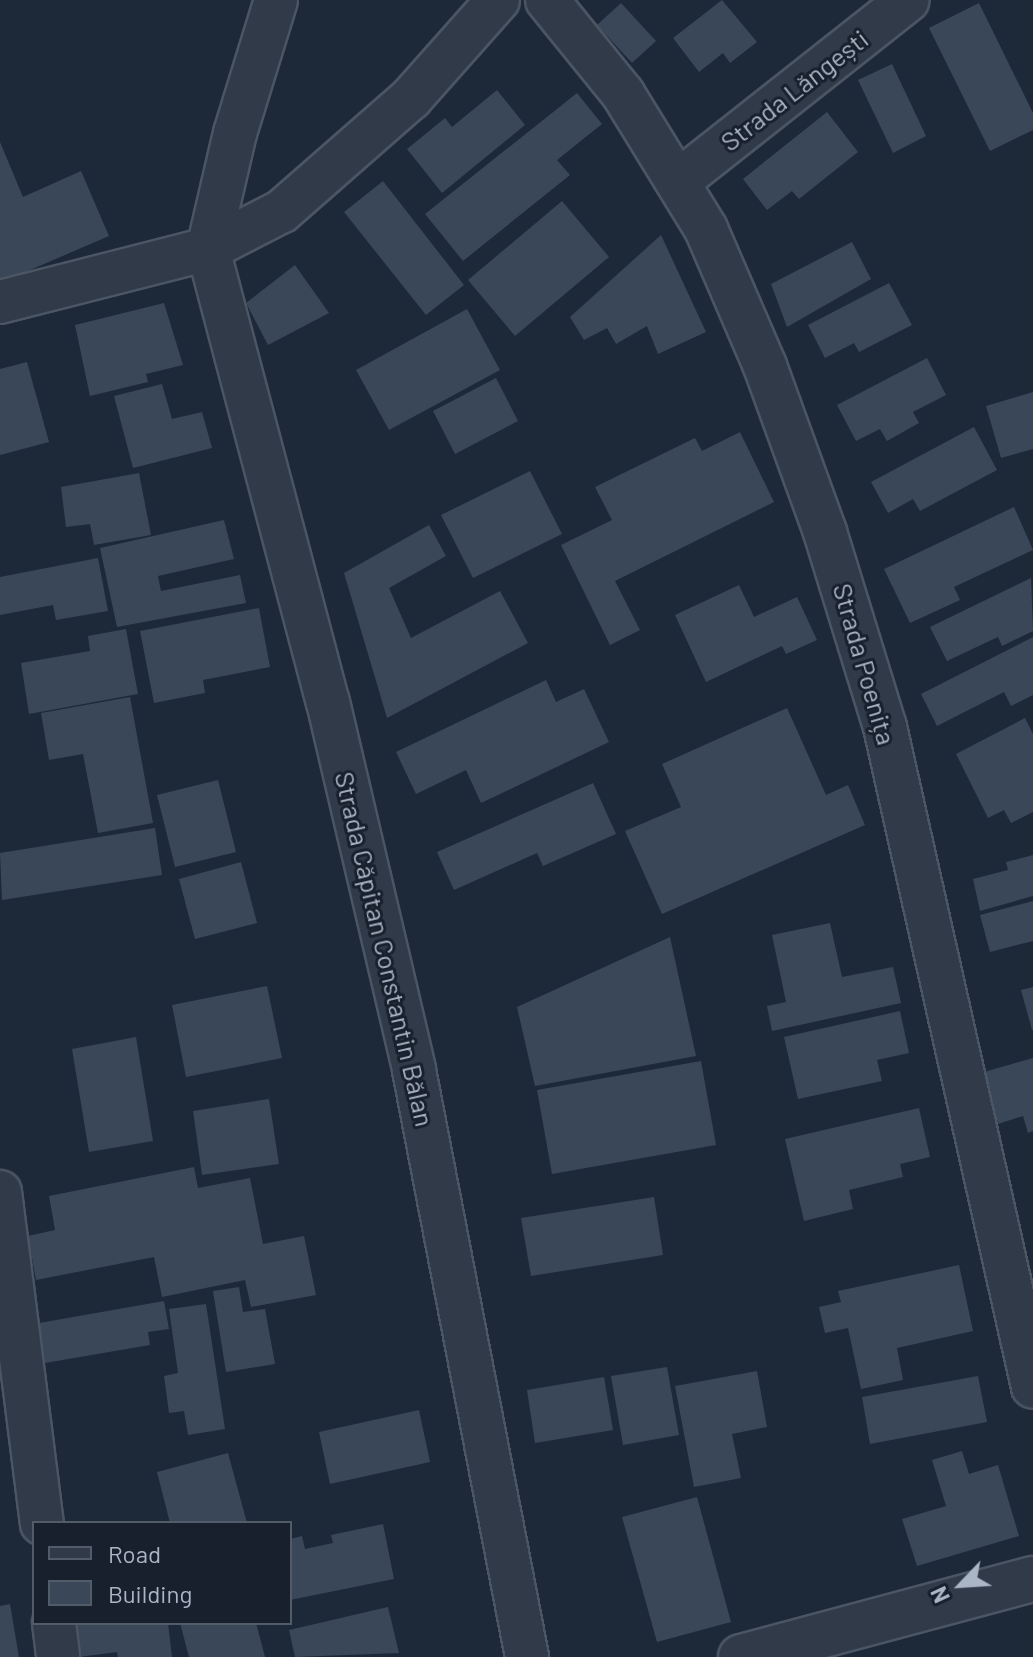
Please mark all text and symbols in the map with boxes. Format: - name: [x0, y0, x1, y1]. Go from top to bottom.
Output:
- street label: Strada Lăngești: [714, 23, 874, 157]
- street label: Strada Poenița: [827, 580, 903, 748]
- street label: Strada Căpitan Constantin Bălan: [329, 769, 441, 1129]
- legend: [32, 1521, 292, 1625]
- text: Road: [108, 1539, 161, 1568]
- north arrow: [921, 1545, 1001, 1625]
- text: Building: [108, 1579, 192, 1608]
- text: N: [924, 1583, 954, 1607]

